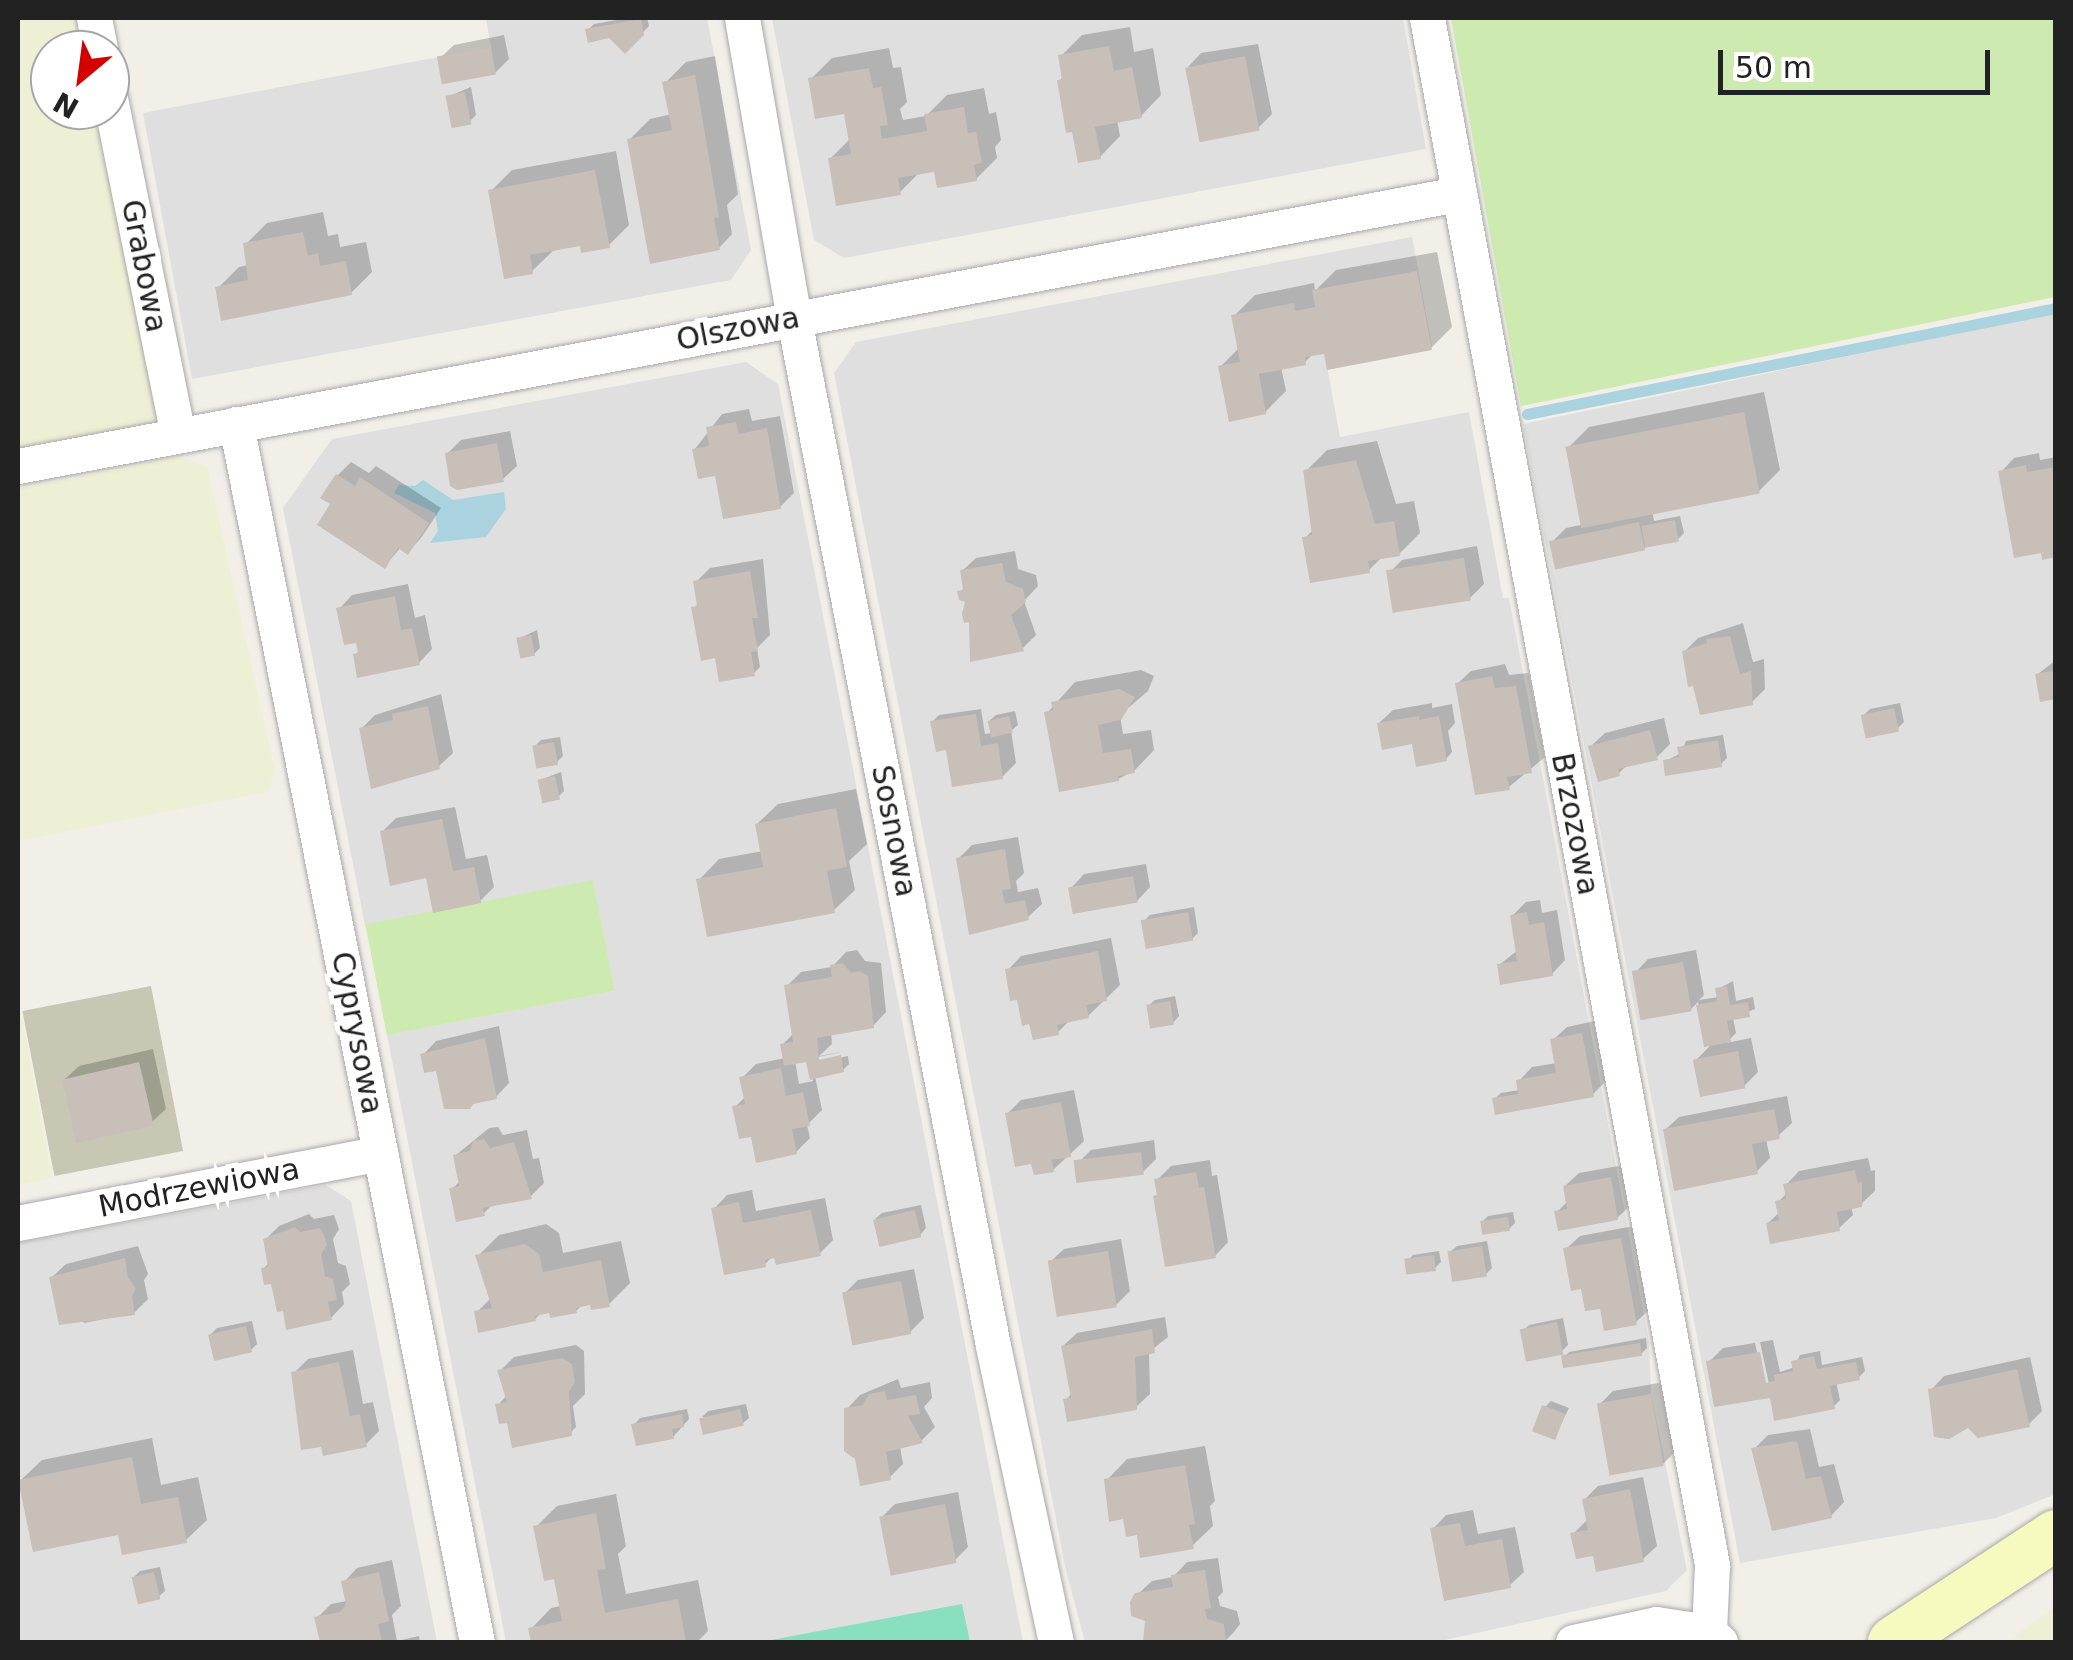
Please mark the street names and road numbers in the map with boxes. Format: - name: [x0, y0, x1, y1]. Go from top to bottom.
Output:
- street label: Grabowa: [114, 197, 174, 335]
- street label: Olszowa: [673, 299, 803, 359]
- street label: Brzozowa: [1544, 750, 1606, 898]
- street label: Sosnowa: [864, 762, 924, 900]
- street label: Cyprysowa: [324, 949, 390, 1117]
- street label: Modrzewiowa: [95, 1151, 303, 1225]

